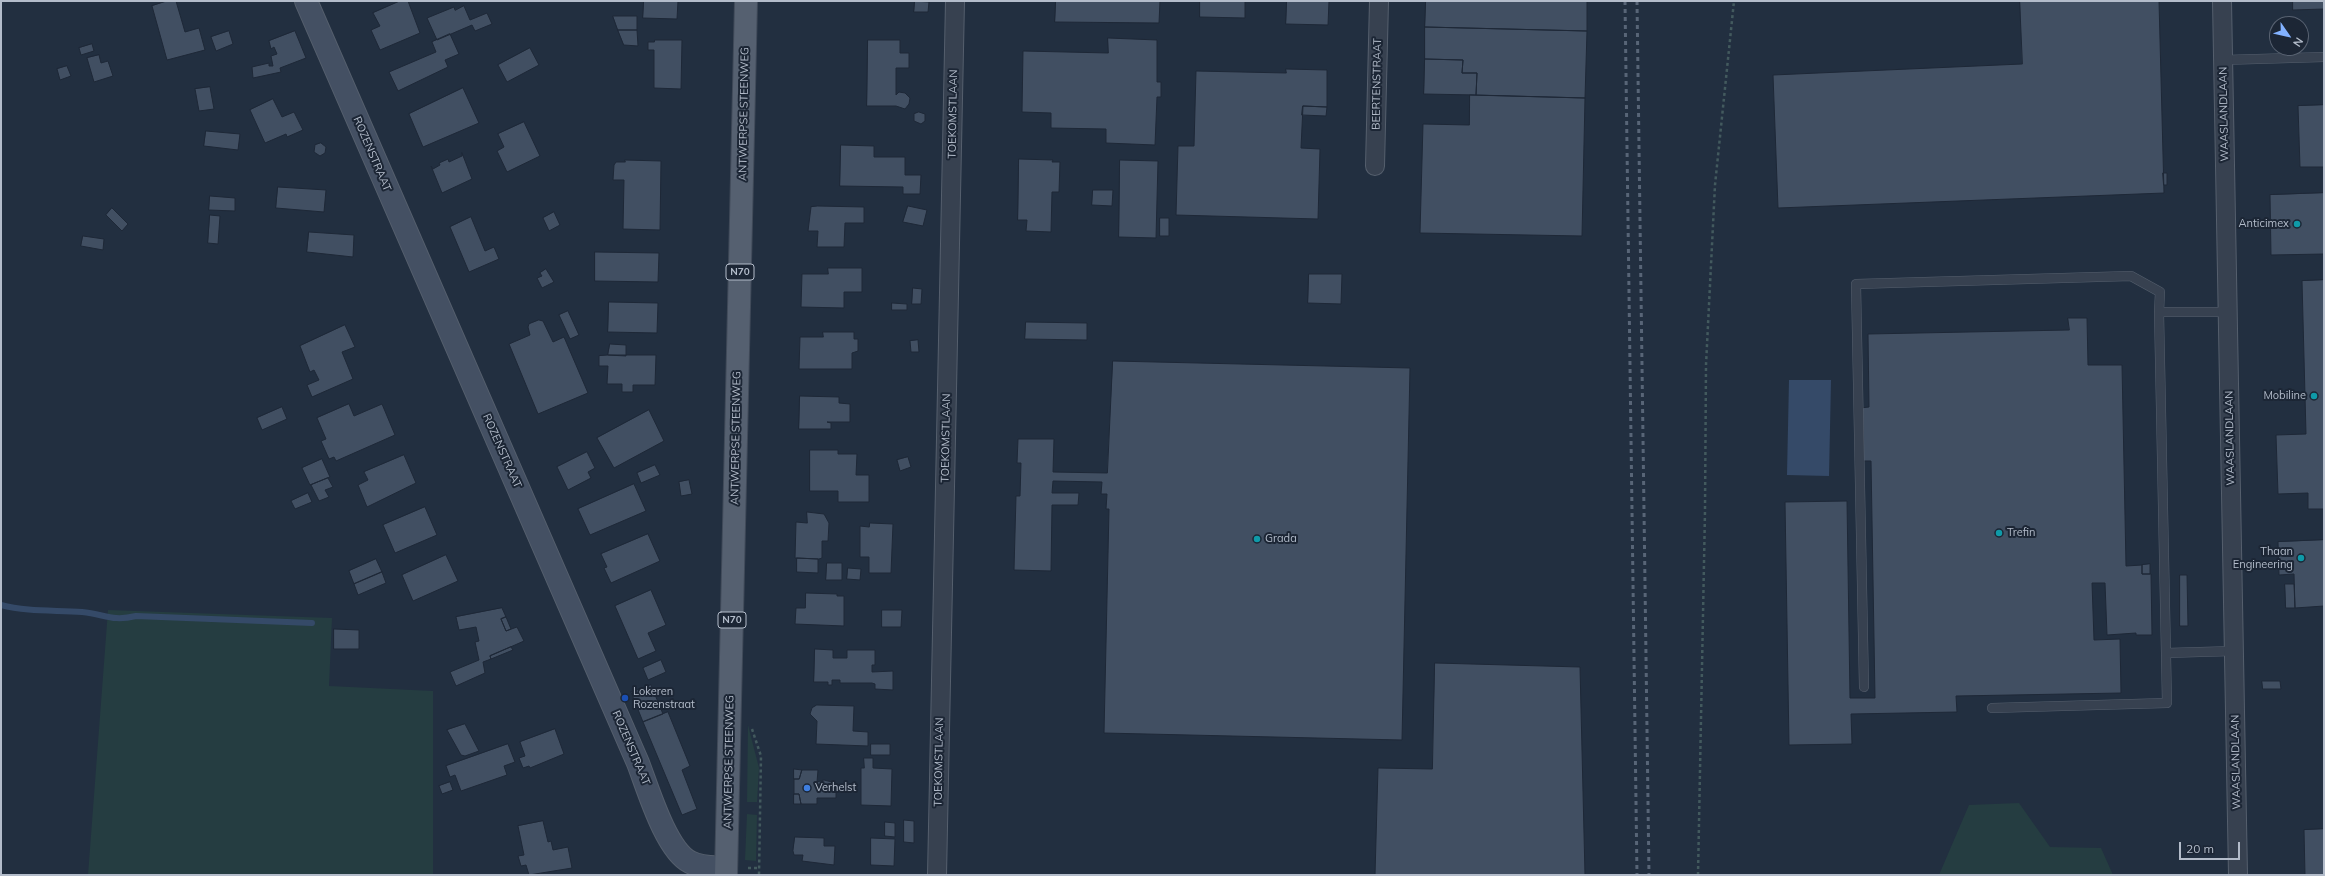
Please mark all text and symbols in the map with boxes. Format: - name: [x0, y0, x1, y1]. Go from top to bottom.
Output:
- north arrow: [2269, 16, 2309, 56]
- text: N: [2290, 35, 2306, 50]
- street label: BEERTENSTRAAT: [1370, 38, 1384, 130]
- street label: ANTWERPSE STEENWEG: [736, 47, 752, 181]
- street label: WAASLANDLAAN: [2217, 66, 2231, 162]
- street label: TOEKOMSTLAAN: [946, 69, 960, 159]
- street label: ROZENSTRAAT: [350, 115, 394, 193]
- place label: Anticimex: [2238, 217, 2289, 231]
- marker: Anticimex: [2292, 219, 2302, 229]
- road number: N70: [726, 264, 754, 280]
- street label: ANTWERPSE STEENWEG: [728, 371, 744, 505]
- place label: Mobiline: [2263, 389, 2306, 403]
- street label: WAASLANDLAAN: [2223, 390, 2237, 486]
- marker: Mobiline: [2309, 391, 2319, 401]
- street label: TOEKOMSTLAAN: [939, 393, 953, 483]
- street label: ROZENSTRAAT: [480, 412, 524, 490]
- place label: Trefin: [2007, 526, 2035, 540]
- marker: Trefin: [1994, 528, 2004, 538]
- place label: Grada: [1265, 532, 1297, 546]
- marker: Grada: [1252, 534, 1262, 544]
- place label: Thaan Engineering: [2233, 545, 2293, 571]
- marker: Thaan Engineering: [2296, 553, 2306, 563]
- road number: N70: [718, 612, 746, 628]
- place label: Lokeren Rozenstraat: [633, 685, 695, 711]
- marker: Lokeren Rozenstraat: [620, 693, 630, 703]
- street label: ANTWERPSE STEENWEG: [721, 695, 737, 829]
- street label: ROZENSTRAAT: [609, 709, 653, 787]
- street label: WAASLANDLAAN: [2229, 714, 2243, 810]
- street label: TOEKOMSTLAAN: [932, 717, 946, 807]
- place label: Verhelst: [815, 781, 856, 795]
- marker: Verhelst: [802, 783, 812, 793]
- scale bar: [2181, 834, 2242, 860]
- text: 20 m: [2186, 841, 2214, 856]

